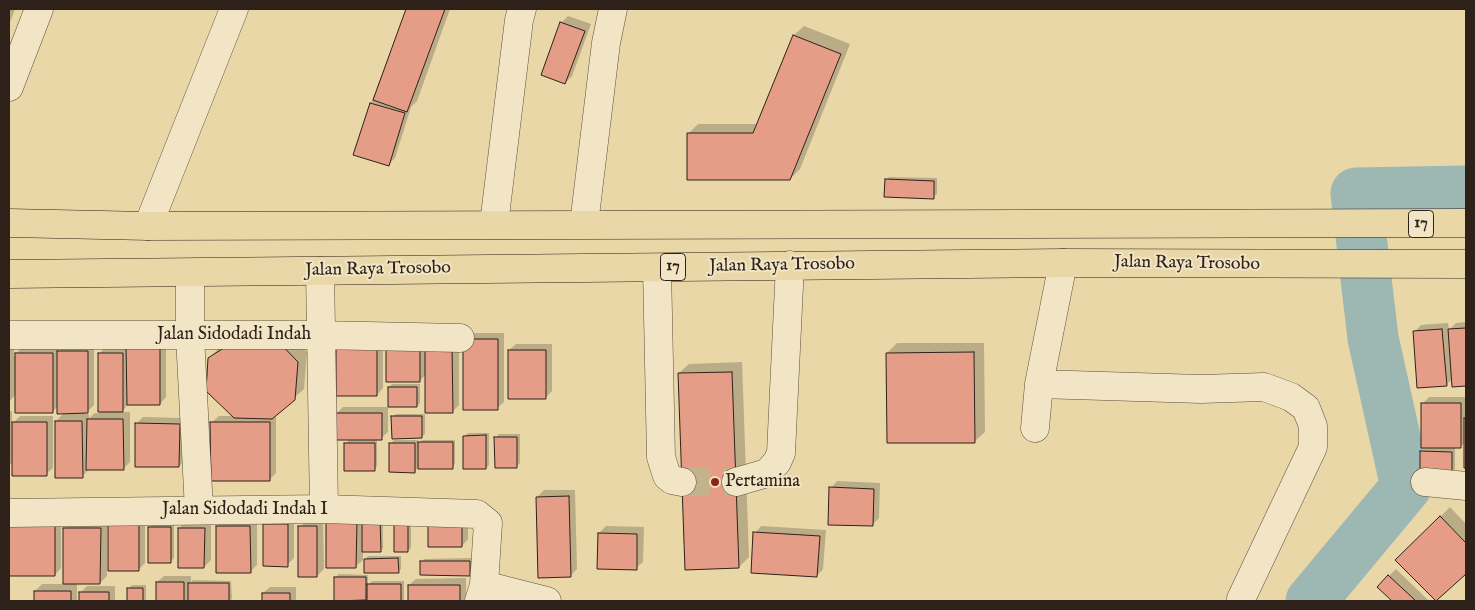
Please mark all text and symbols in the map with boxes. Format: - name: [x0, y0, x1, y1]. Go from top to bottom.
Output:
- road number: 17: [1408, 210, 1434, 238]
- street label: Jalan Raya Trosobo: [1114, 252, 1260, 276]
- road number: 17: [660, 253, 686, 280]
- street label: Jalan Raya Trosobo: [709, 254, 855, 278]
- street label: Jalan Raya Trosobo: [305, 258, 451, 282]
- street label: Jalan Sidodadi Indah: [157, 324, 311, 346]
- place label: Pertamina: [725, 471, 800, 493]
- marker: Pertamina: [709, 476, 721, 488]
- street label: Jalan Sidodadi Indah I: [162, 499, 328, 521]

